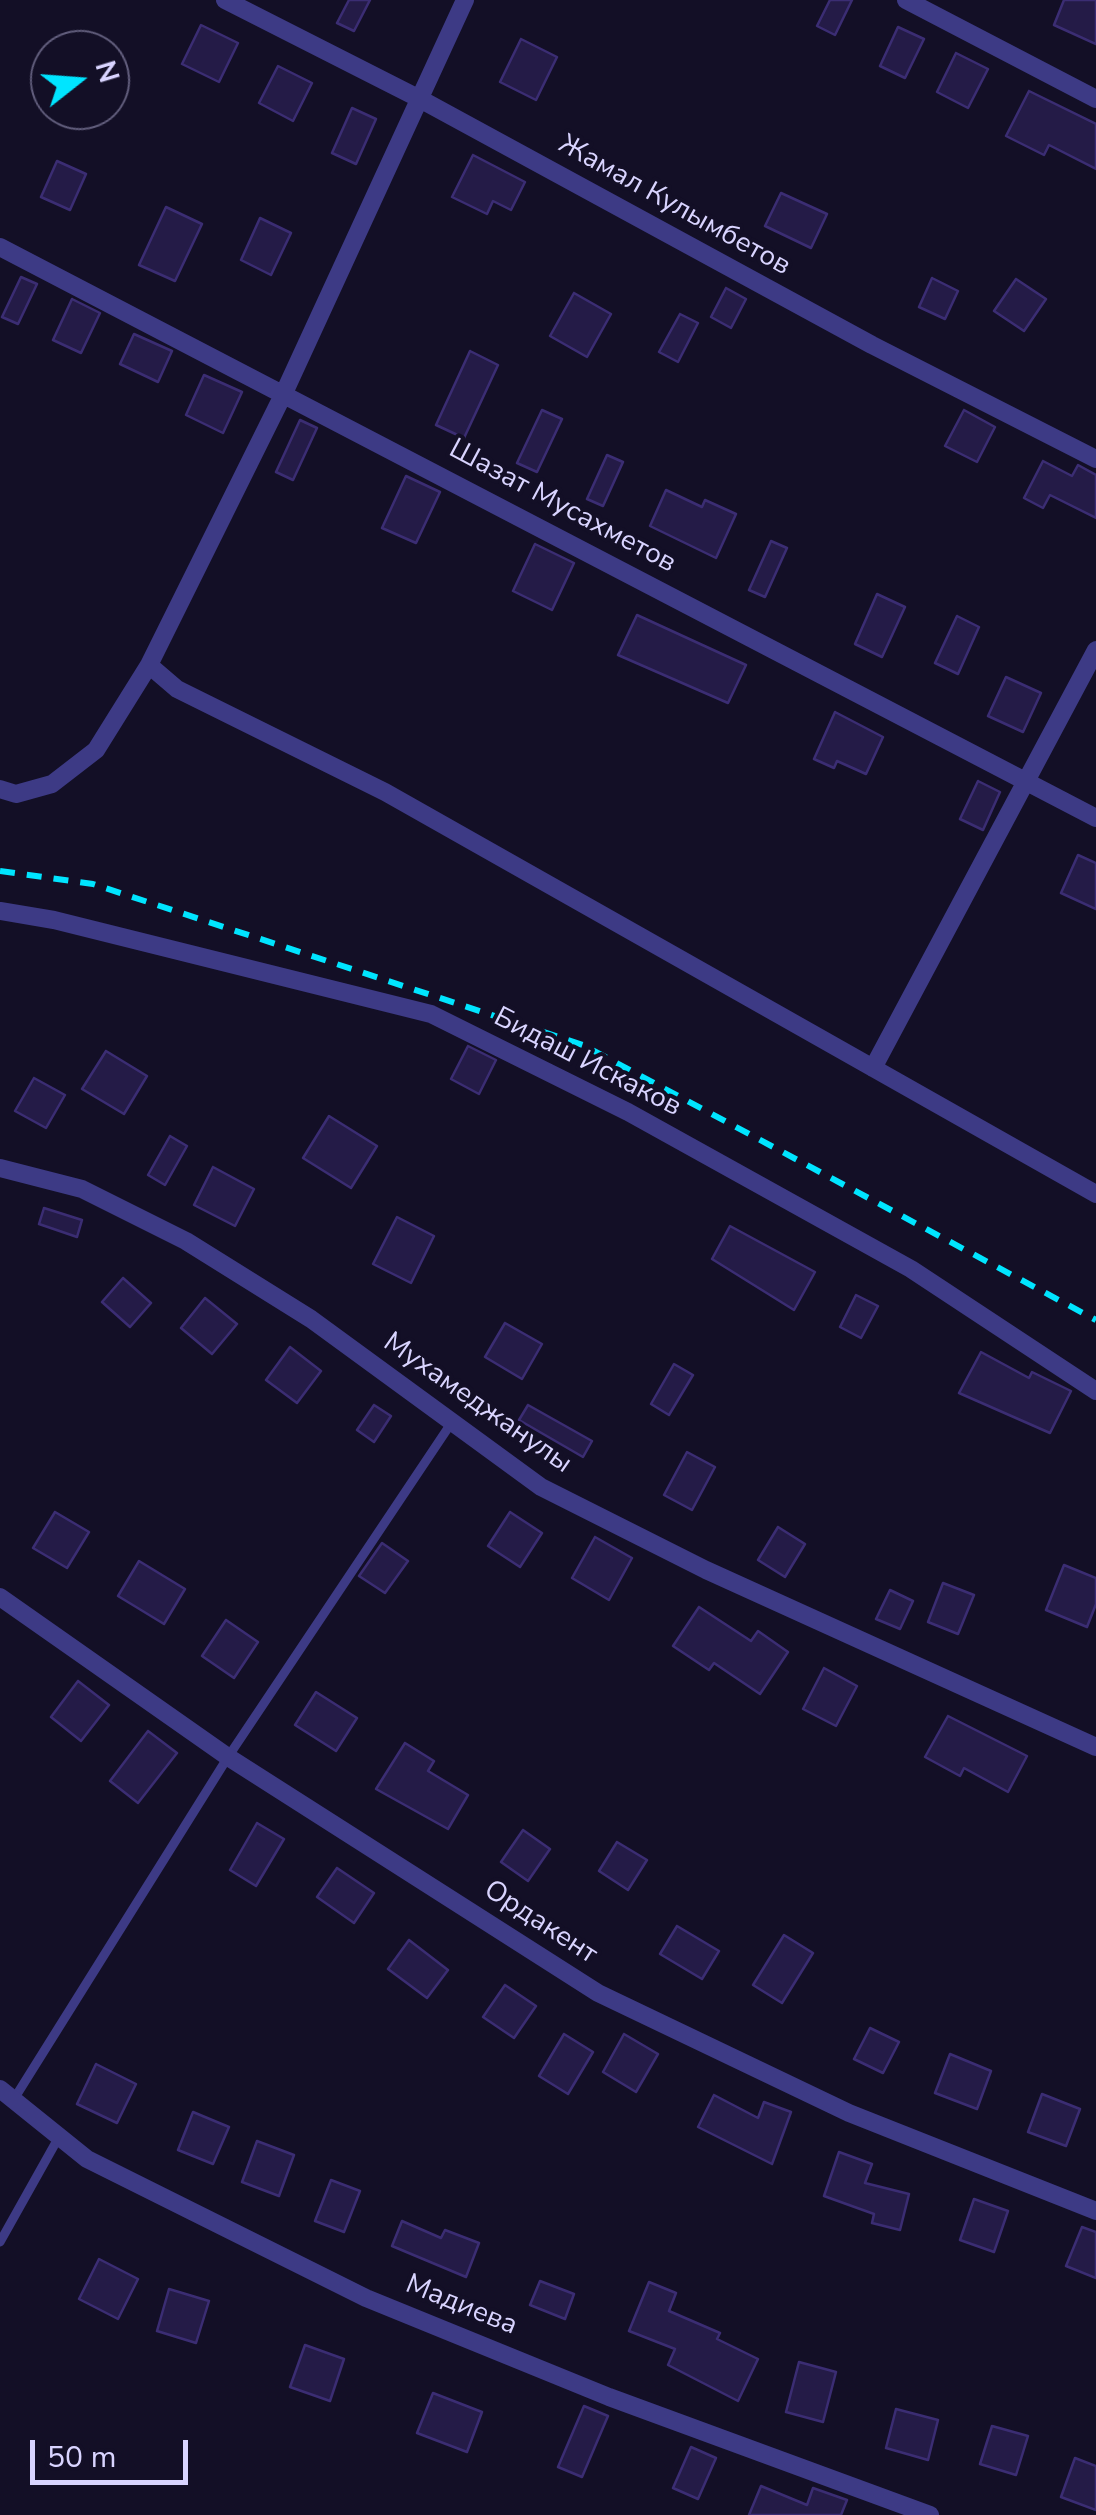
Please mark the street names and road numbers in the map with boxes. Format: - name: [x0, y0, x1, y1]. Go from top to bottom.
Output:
- street label: Жамал Кулымбетов: [552, 128, 796, 284]
- street label: Шазат Мусахметов: [443, 433, 681, 581]
- street label: Бидаш Искаков: [488, 1001, 686, 1125]
- street label: Мухамеджанулы: [376, 1326, 578, 1482]
- street label: Ордакент: [477, 1874, 603, 1972]
- street label: Мадиева: [400, 2268, 522, 2344]

